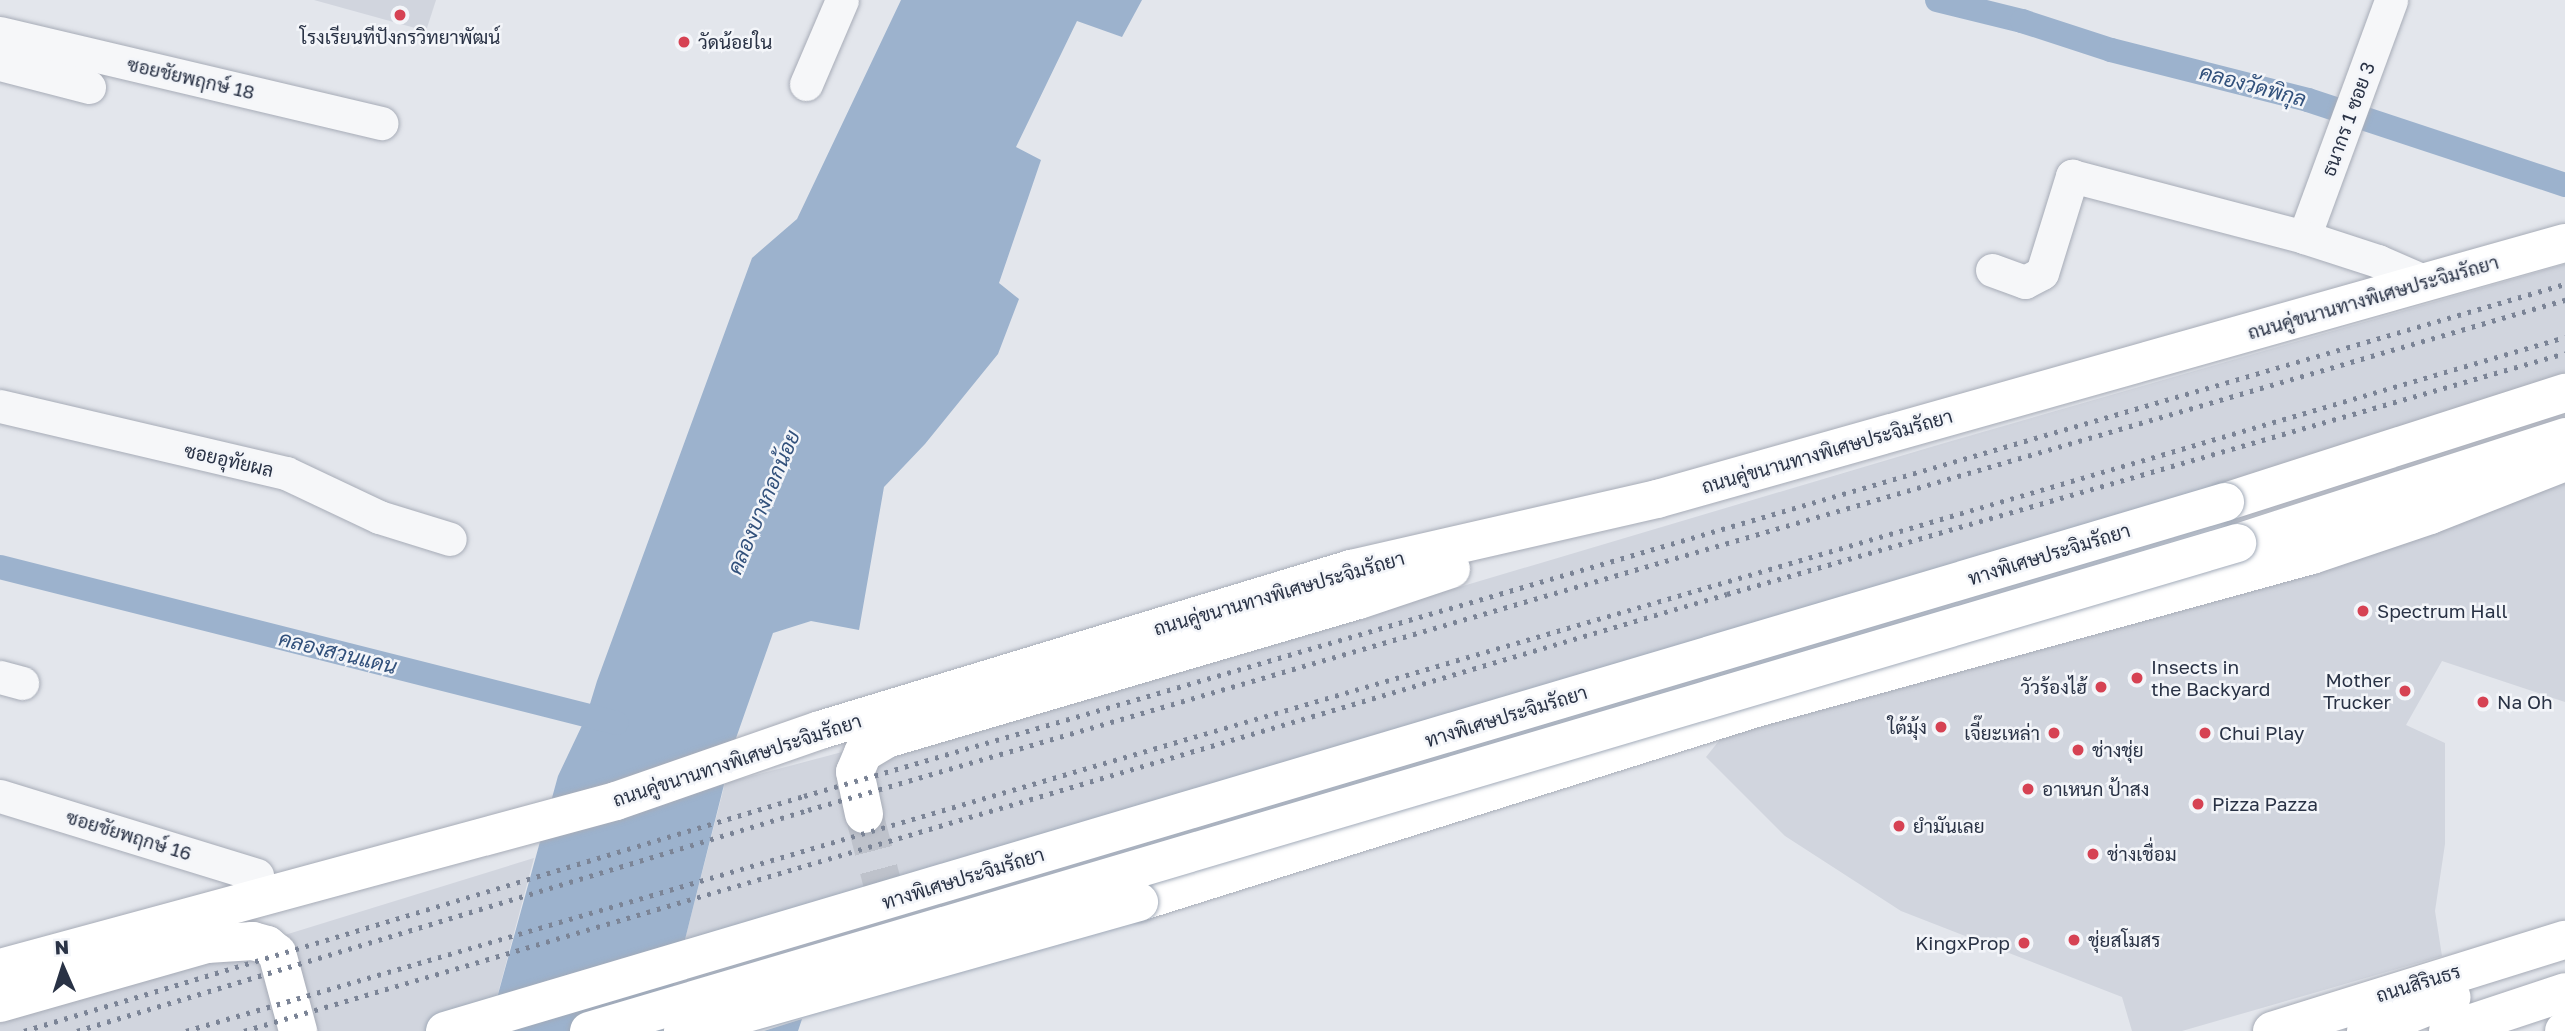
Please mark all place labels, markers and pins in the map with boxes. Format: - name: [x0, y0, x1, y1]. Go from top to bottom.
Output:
- marker: โรงเรียนทีปังกรวิทยาพัฒน์: [392, 7, 408, 23]
- place label: โรงเรียนทีปังกรวิทยาพัฒน์: [300, 26, 500, 48]
- place label: วัดน้อยใน: [698, 31, 772, 53]
- marker: วัดน้อยใน: [676, 34, 692, 50]
- place label: Spectrum Hall: [2377, 600, 2508, 622]
- marker: Spectrum Hall: [2355, 603, 2371, 619]
- place label: Insects in the Backyard: [2151, 656, 2271, 700]
- place label: Mother Trucker: [2323, 669, 2391, 713]
- marker: Insects in the Backyard: [2129, 670, 2145, 686]
- place label: วัวร้องไฮ้: [2020, 676, 2087, 698]
- marker: วัวร้องไฮ้: [2093, 679, 2109, 695]
- marker: Mother Trucker: [2397, 683, 2413, 699]
- place label: Na Oh: [2497, 691, 2553, 713]
- marker: Na Oh: [2475, 694, 2491, 710]
- place label: ใต้มุ้ง: [1888, 716, 1927, 738]
- marker: ใต้มุ้ง: [1933, 719, 1949, 735]
- place label: เจี๊ยะเหล่า: [1964, 722, 2040, 744]
- place label: Chui Play: [2219, 722, 2304, 744]
- marker: เจี๊ยะเหล่า: [2046, 725, 2062, 741]
- marker: Chui Play: [2197, 725, 2213, 741]
- place label: ช่างชุ่ย: [2092, 739, 2144, 761]
- marker: ช่างชุ่ย: [2070, 742, 2086, 758]
- place label: อาเหนก ป้าสง: [2042, 778, 2149, 800]
- marker: อาเหนก ป้าสง: [2020, 781, 2036, 797]
- place label: Pizza Pazza: [2212, 793, 2318, 815]
- marker: Pizza Pazza: [2190, 796, 2206, 812]
- place label: ยำมันเลย: [1913, 815, 1985, 837]
- marker: ยำมันเลย: [1891, 818, 1907, 834]
- place label: ช่างเชื่อม: [2107, 843, 2177, 865]
- marker: ช่างเชื่อม: [2085, 846, 2101, 862]
- place label: ชุ่ยสโมสร: [2088, 929, 2160, 951]
- place label: KingxProp: [1915, 932, 2010, 954]
- marker: ชุ่ยสโมสร: [2066, 932, 2082, 948]
- marker: KingxProp: [2016, 935, 2032, 951]

